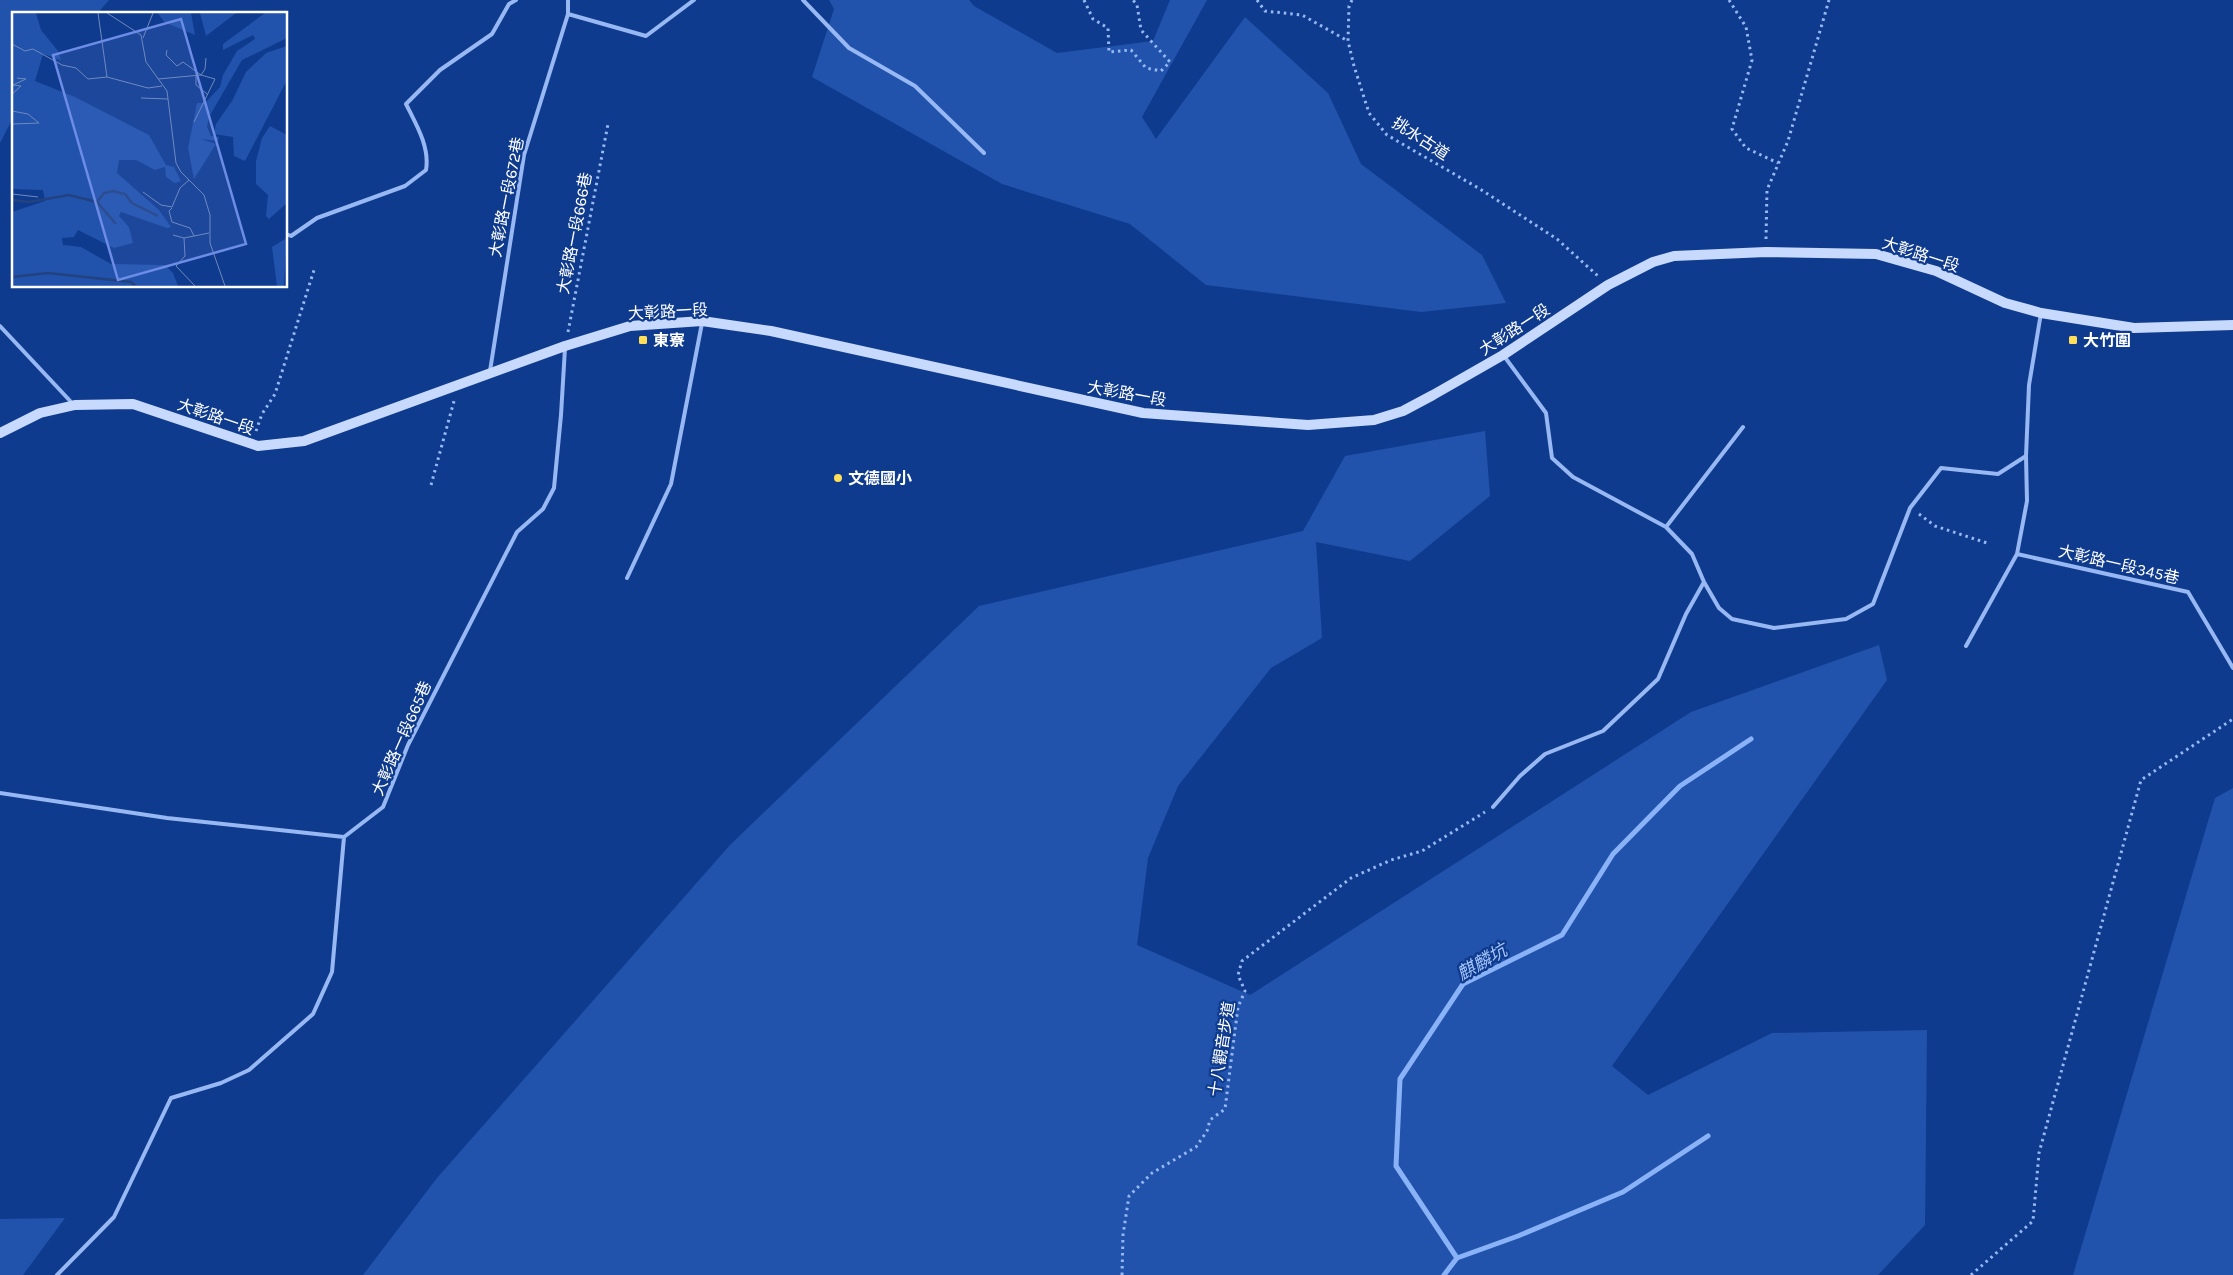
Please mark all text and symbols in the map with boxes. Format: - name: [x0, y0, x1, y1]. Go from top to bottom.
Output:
- inset map: [12, 12, 288, 288]
- street label: 挑水古道: [1389, 113, 1453, 164]
- street label: 大彰路一段672巷: [486, 135, 527, 259]
- street label: 大彰路一段666巷: [553, 171, 596, 296]
- street label: 大彰路一段: [1880, 233, 1962, 276]
- street label: 大彰路一段: [628, 300, 708, 323]
- street label: 大彰路一段: [1476, 300, 1553, 359]
- place label: 東寮: [653, 331, 685, 350]
- place label: 大竹圍: [2083, 331, 2131, 350]
- marker: 東寮: [637, 334, 649, 346]
- marker: 大竹圍: [2067, 334, 2079, 346]
- street label: 大彰路一段: [1086, 377, 1168, 410]
- street label: 大彰路一段: [175, 394, 257, 438]
- place label: 文德國小: [848, 469, 912, 488]
- marker: 文德國小: [832, 472, 844, 484]
- street label: 大彰路一段345巷: [2057, 541, 2181, 588]
- street label: 大彰路一段665巷: [368, 678, 435, 798]
- water label: 麒麟坑: [1453, 937, 1513, 985]
- street label: 十八觀音步道: [1205, 1000, 1238, 1098]

